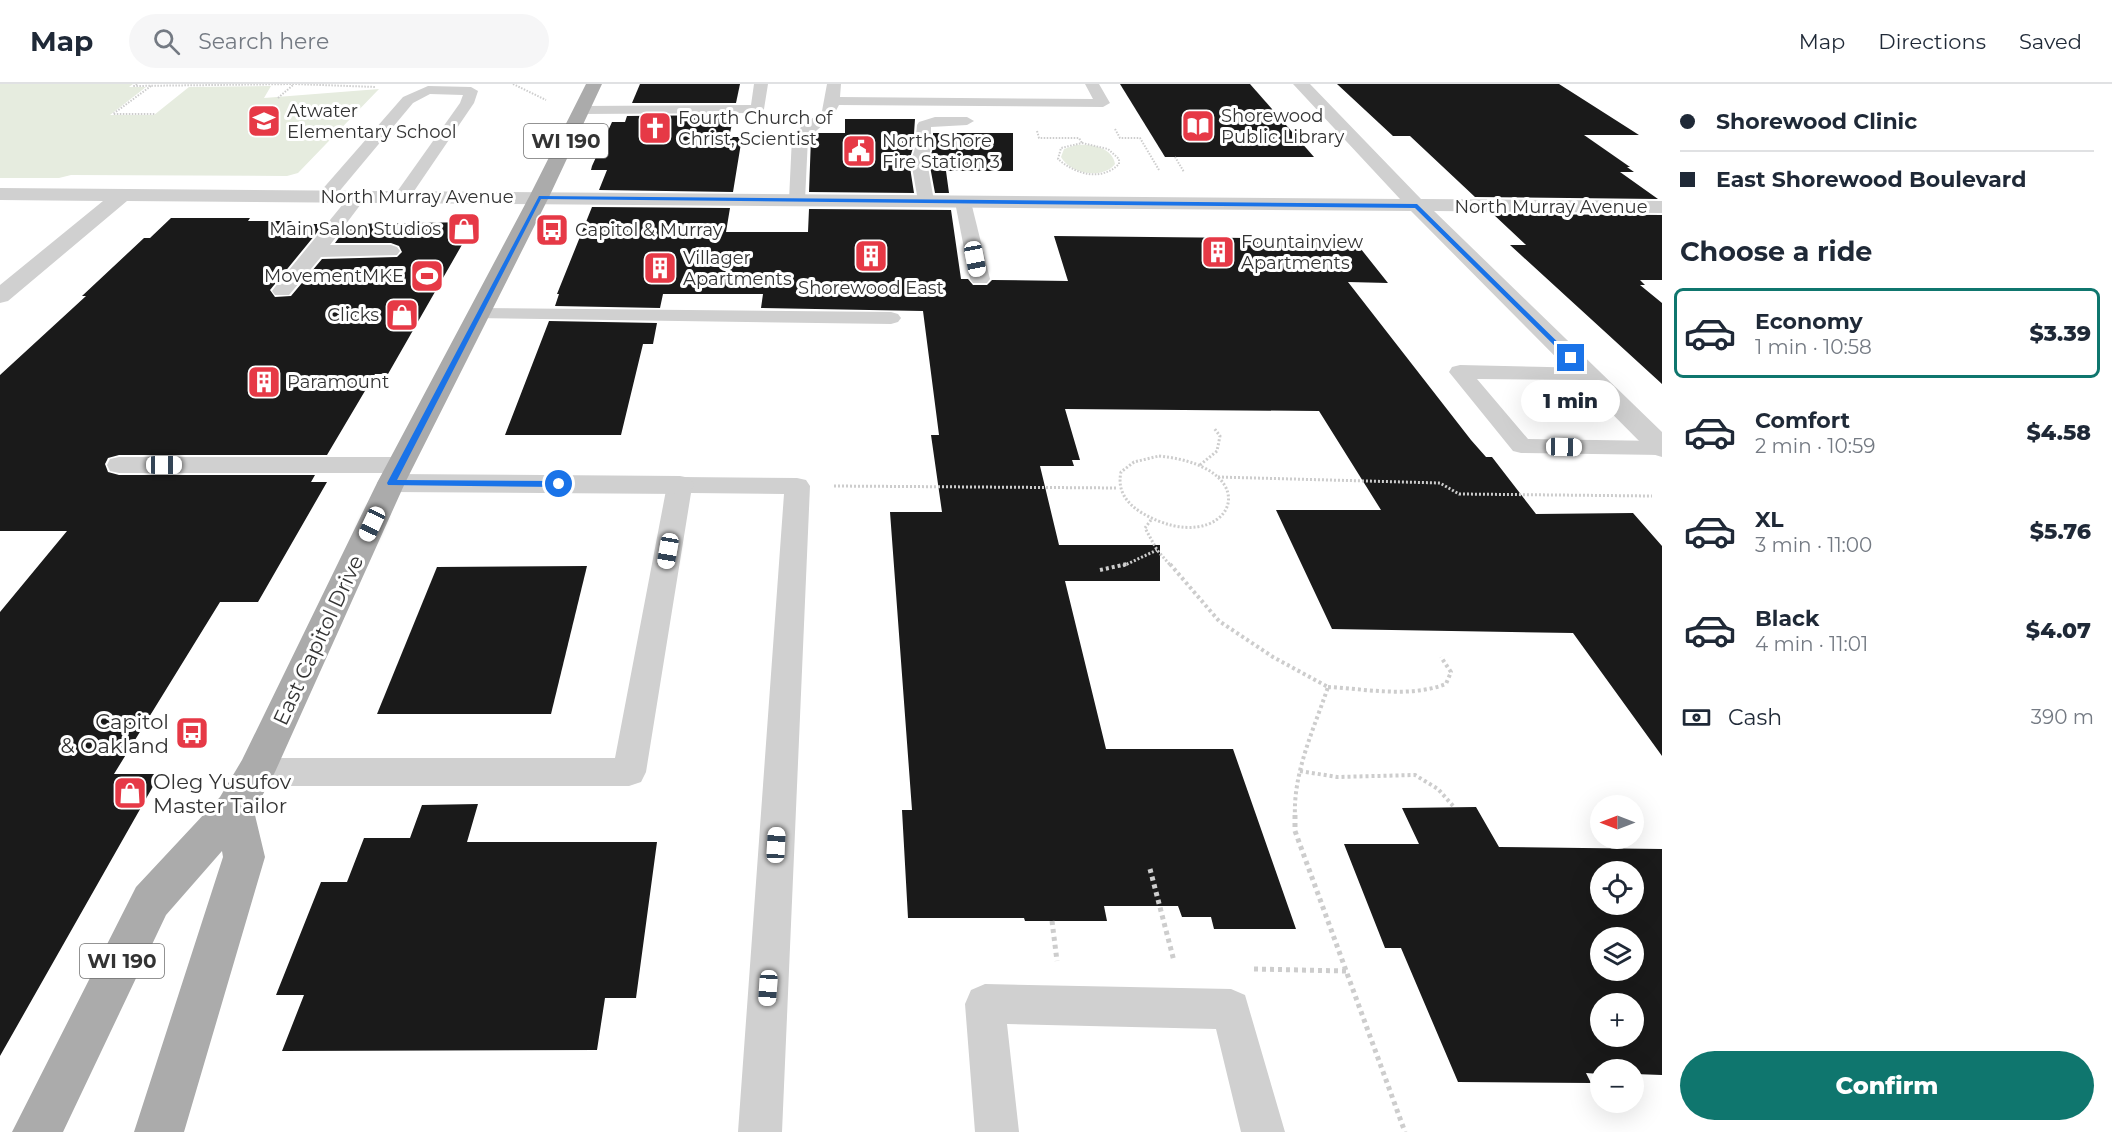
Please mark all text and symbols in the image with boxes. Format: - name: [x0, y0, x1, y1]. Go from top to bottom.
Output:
- search box: [129, 14, 549, 68]
- text: Map: [30, 24, 93, 58]
- icon: search: [150, 25, 183, 58]
- text: Search here: [198, 28, 329, 55]
- text: Map: [1799, 29, 1845, 54]
- text: Directions: [1878, 29, 1986, 54]
- text: Saved: [2019, 29, 2082, 54]
- place label: Atwater Elementary School: [287, 100, 457, 143]
- school or university icon: Atwater Elementary School: [246, 103, 282, 139]
- place label: Shorewood Public Library: [1221, 105, 1345, 148]
- place label: Fourth Church of Christ, Scientist: [678, 107, 833, 150]
- library icon: Shorewood Public Library: [1180, 108, 1216, 144]
- text: Shorewood Clinic: [1716, 108, 1917, 135]
- church icon: Fourth Church of Christ, Scientist: [637, 110, 673, 146]
- road number: WI 190: [524, 124, 608, 158]
- place label: North Shore Fire Station 3: [882, 130, 1000, 173]
- public building icon: North Shore Fire Station 3: [841, 133, 877, 169]
- text: East Shorewood Boulevard: [1716, 166, 2026, 193]
- street label: North Murray Avenue: [320, 186, 514, 208]
- street label: North Murray Avenue: [1454, 196, 1648, 218]
- shop icon: Main Salon Studios: [446, 211, 482, 247]
- bus stop icon: Capitol & Murray: [534, 212, 570, 248]
- place label: Main Salon Studios: [269, 218, 441, 240]
- place label: Capitol & Murray: [575, 219, 723, 241]
- place label: Fountainview Apartments: [1241, 231, 1363, 274]
- building icon: Fountainview Apartments: [1200, 234, 1236, 270]
- text: Choose a ride: [1680, 235, 1872, 268]
- building icon: Shorewood East: [853, 238, 889, 274]
- car: [963, 240, 987, 278]
- place label: Villager Apartments: [683, 247, 792, 290]
- building icon: Villager Apartments: [642, 250, 678, 286]
- sports icon: MovementMKE: [409, 258, 445, 294]
- place label: MovementMKE: [264, 265, 404, 287]
- place label: Shorewood East: [798, 277, 944, 299]
- shop icon: Clicks: [384, 297, 420, 333]
- place label: Clicks: [327, 304, 379, 326]
- icon: car: [1683, 306, 1737, 360]
- text: Economy: [1755, 308, 1863, 335]
- text: $3.39: [2030, 320, 2091, 347]
- text: 1 min · 10:58: [1755, 335, 1872, 359]
- route end: [1557, 344, 1584, 371]
- building icon: Paramount: [246, 364, 282, 400]
- place label: Paramount: [287, 371, 389, 393]
- callout: 1 min: [1522, 379, 1620, 421]
- text: 1 min: [1543, 389, 1598, 413]
- icon: car: [1683, 405, 1737, 459]
- text: Comfort: [1755, 407, 1850, 434]
- text: $4.58: [2026, 419, 2091, 446]
- text: 2 min · 10:59: [1755, 434, 1875, 458]
- car: [1546, 438, 1582, 456]
- car: [146, 456, 182, 474]
- route start: [545, 470, 572, 497]
- car: [356, 504, 388, 544]
- icon: car: [1683, 504, 1737, 558]
- text: XL: [1755, 506, 1784, 533]
- text: $5.76: [2030, 518, 2091, 545]
- car: [656, 532, 680, 570]
- text: 3 min · 11:00: [1755, 533, 1872, 557]
- street label: East Capitol Drive: [268, 551, 368, 729]
- icon: car: [1683, 603, 1737, 657]
- text: Black: [1755, 605, 1819, 632]
- text: $4.07: [2026, 617, 2091, 644]
- text: 4 min · 11:01: [1755, 632, 1868, 656]
- icon: cash: [1680, 701, 1713, 734]
- text: Cash: [1728, 704, 1782, 731]
- text: 390 m: [2031, 705, 2094, 729]
- place label: Capitol & Oakland: [60, 709, 169, 758]
- bus stop icon: Capitol & Oakland: [174, 715, 210, 751]
- place label: Oleg Yusufov Master Tailor: [153, 769, 292, 818]
- shop icon: Oleg Yusufov Master Tailor: [112, 775, 148, 811]
- north arrow: [1590, 795, 1644, 849]
- map controls: [1590, 795, 1644, 1113]
- car: [766, 827, 786, 863]
- button: locate: [1590, 861, 1644, 915]
- button: layers: [1590, 927, 1644, 981]
- road number: WI 190: [80, 944, 164, 978]
- car: [758, 969, 778, 1007]
- button: +: [1590, 993, 1644, 1047]
- button: Confirm: [1680, 1051, 2094, 1120]
- button: −: [1590, 1059, 1644, 1113]

